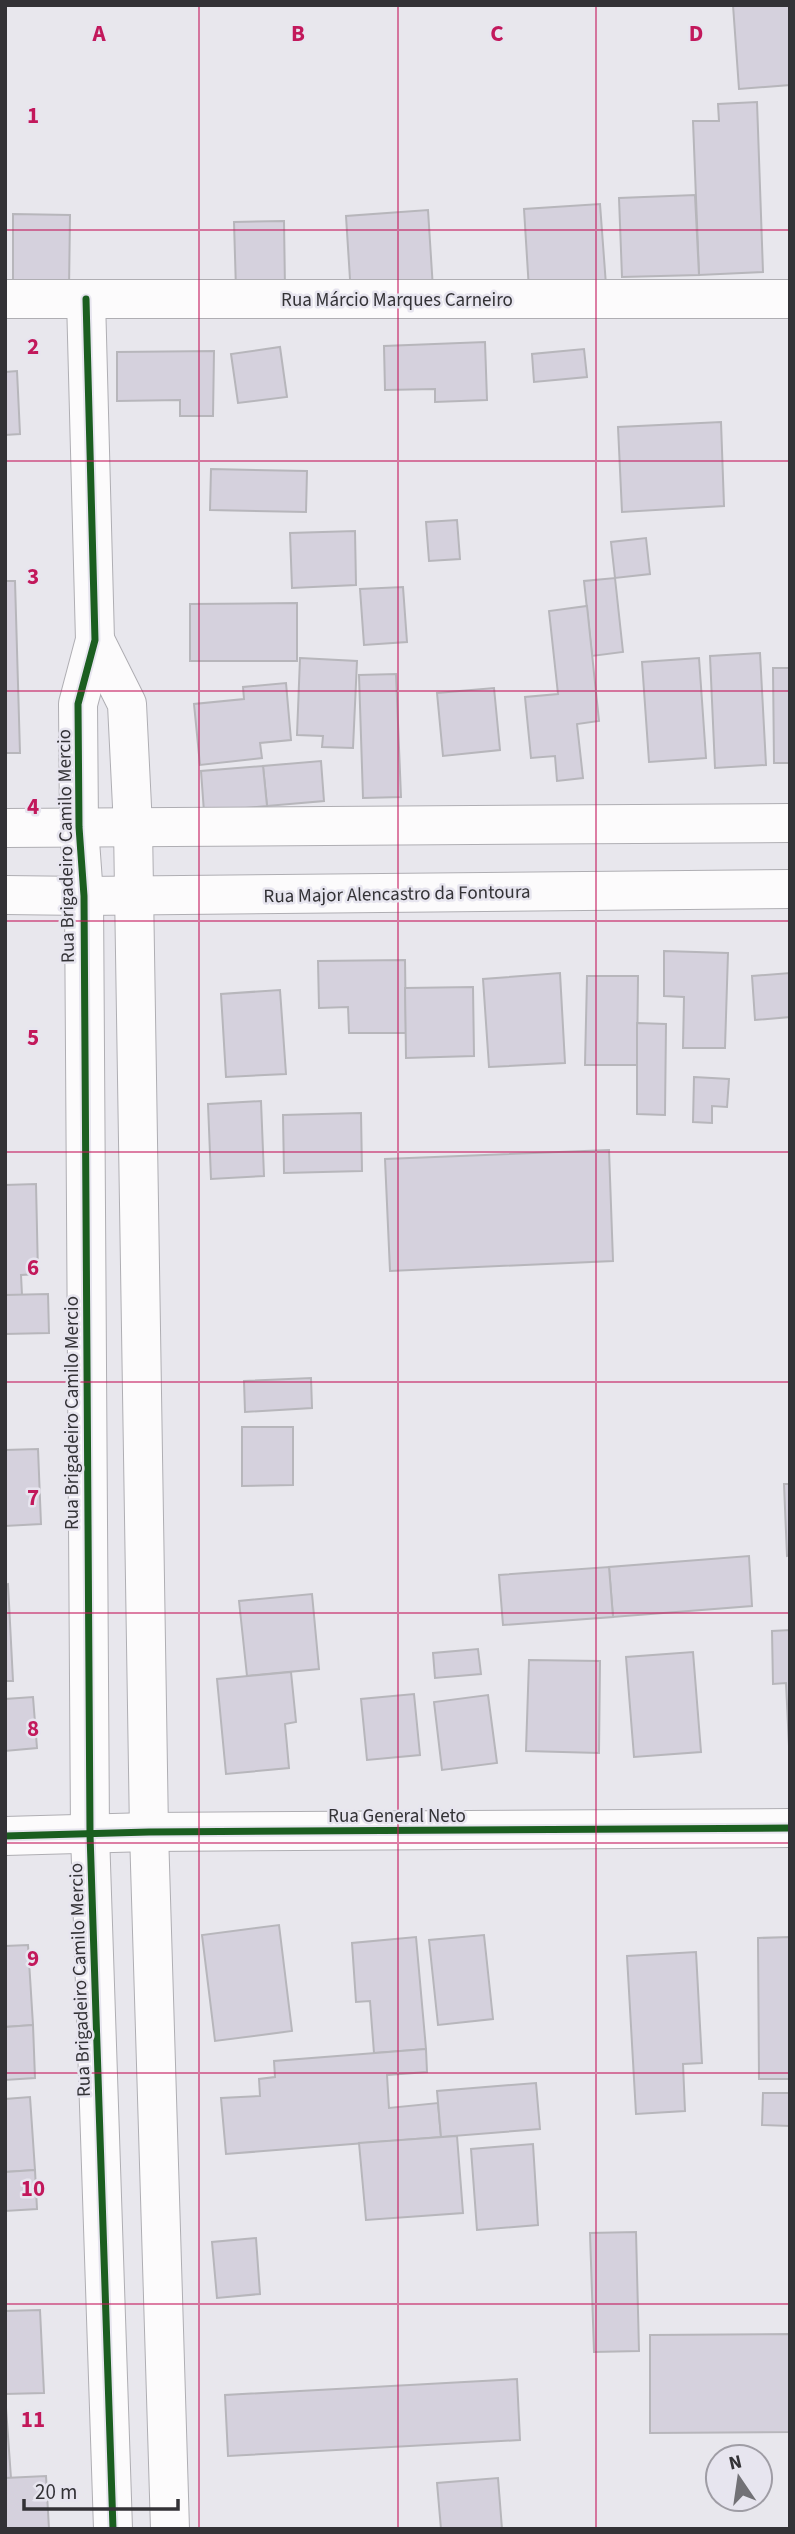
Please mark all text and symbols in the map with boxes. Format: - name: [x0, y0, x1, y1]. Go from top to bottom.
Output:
- text: A: [91, 17, 106, 50]
- text: B: [291, 17, 305, 50]
- text: C: [490, 17, 504, 50]
- text: D: [689, 17, 703, 50]
- text: 1: [27, 99, 39, 132]
- street label: Rua Márcio Marques Carneiro: [281, 287, 513, 314]
- text: 2: [27, 330, 39, 363]
- text: 3: [27, 560, 39, 593]
- street label: Rua Brigadeiro Camilo Mercio: [51, 729, 82, 963]
- text: 4: [27, 790, 39, 823]
- street label: Rua Major Alencastro da Fontoura: [263, 879, 531, 910]
- text: 5: [27, 1021, 39, 1054]
- text: 6: [27, 1251, 39, 1284]
- street label: Rua Brigadeiro Camilo Mercio: [59, 1296, 86, 1530]
- text: 7: [27, 1481, 39, 1514]
- text: 8: [27, 1712, 39, 1745]
- street label: Rua General Neto: [328, 1803, 466, 1830]
- street label: Rua Brigadeiro Camilo Mercio: [63, 1863, 98, 2097]
- text: 9: [27, 1942, 39, 1975]
- text: 10: [21, 2172, 45, 2205]
- text: 11: [21, 2403, 45, 2436]
- north arrow: [704, 2443, 774, 2513]
- text: N: [726, 2448, 745, 2477]
- scale bar: [24, 2468, 178, 2512]
- text: 20 m: [35, 2477, 77, 2507]

